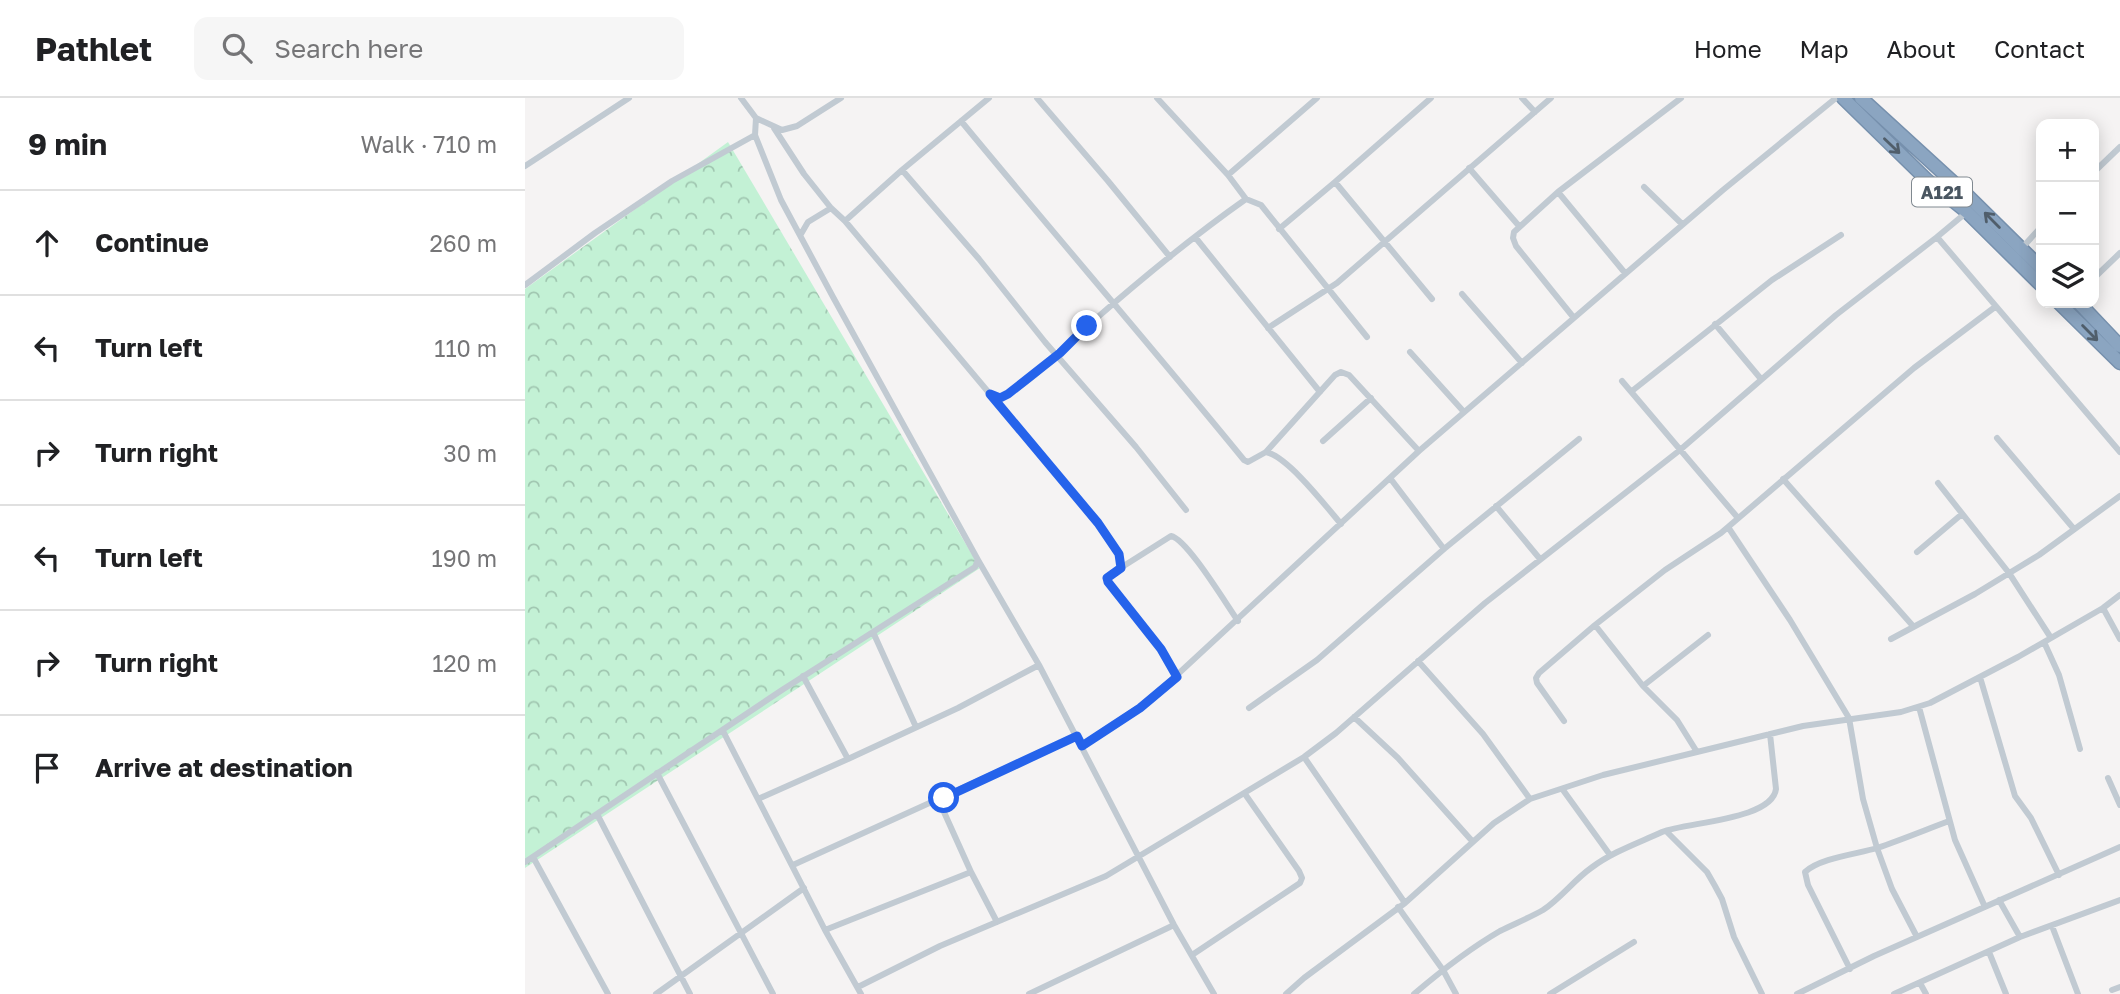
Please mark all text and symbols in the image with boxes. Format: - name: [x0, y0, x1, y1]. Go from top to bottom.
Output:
- search box: [194, 17, 684, 80]
- text: Pathlet: [35, 29, 152, 68]
- icon: search: [218, 29, 256, 67]
- text: Search here: [274, 33, 423, 64]
- text: Home: [1694, 34, 1762, 63]
- text: Map: [1800, 34, 1849, 63]
- text: About: [1887, 34, 1956, 63]
- text: Contact: [1994, 34, 2085, 63]
- map controls: [2036, 119, 2099, 308]
- button: +: [2036, 119, 2099, 182]
- text: 9 min: [28, 126, 107, 162]
- text: Walk · 710 m: [360, 130, 497, 158]
- one-way arrow: [1883, 137, 1900, 154]
- road number: A121: [1912, 178, 1972, 206]
- button: −: [2036, 182, 2099, 245]
- one-way arrow: [1984, 212, 2001, 229]
- icon: ahead: [28, 224, 66, 262]
- text: Continue: [95, 227, 209, 258]
- text: 260 m: [429, 229, 497, 257]
- button: layers: [2036, 245, 2099, 308]
- route end: [1071, 310, 1102, 341]
- one-way arrow: [2081, 324, 2098, 341]
- icon: left: [28, 329, 66, 367]
- text: Turn left: [95, 332, 203, 363]
- text: 110 m: [434, 334, 497, 362]
- icon: right: [28, 434, 66, 472]
- text: Turn right: [95, 437, 218, 468]
- text: 30 m: [443, 439, 497, 467]
- icon: left: [28, 539, 66, 577]
- text: Turn left: [95, 542, 203, 573]
- text: 190 m: [432, 544, 497, 572]
- icon: right: [28, 644, 66, 682]
- text: Turn right: [95, 647, 218, 678]
- text: 120 m: [432, 649, 497, 677]
- icon: arrive: [28, 749, 66, 787]
- text: Arrive at destination: [95, 752, 353, 783]
- route start: [928, 782, 959, 813]

